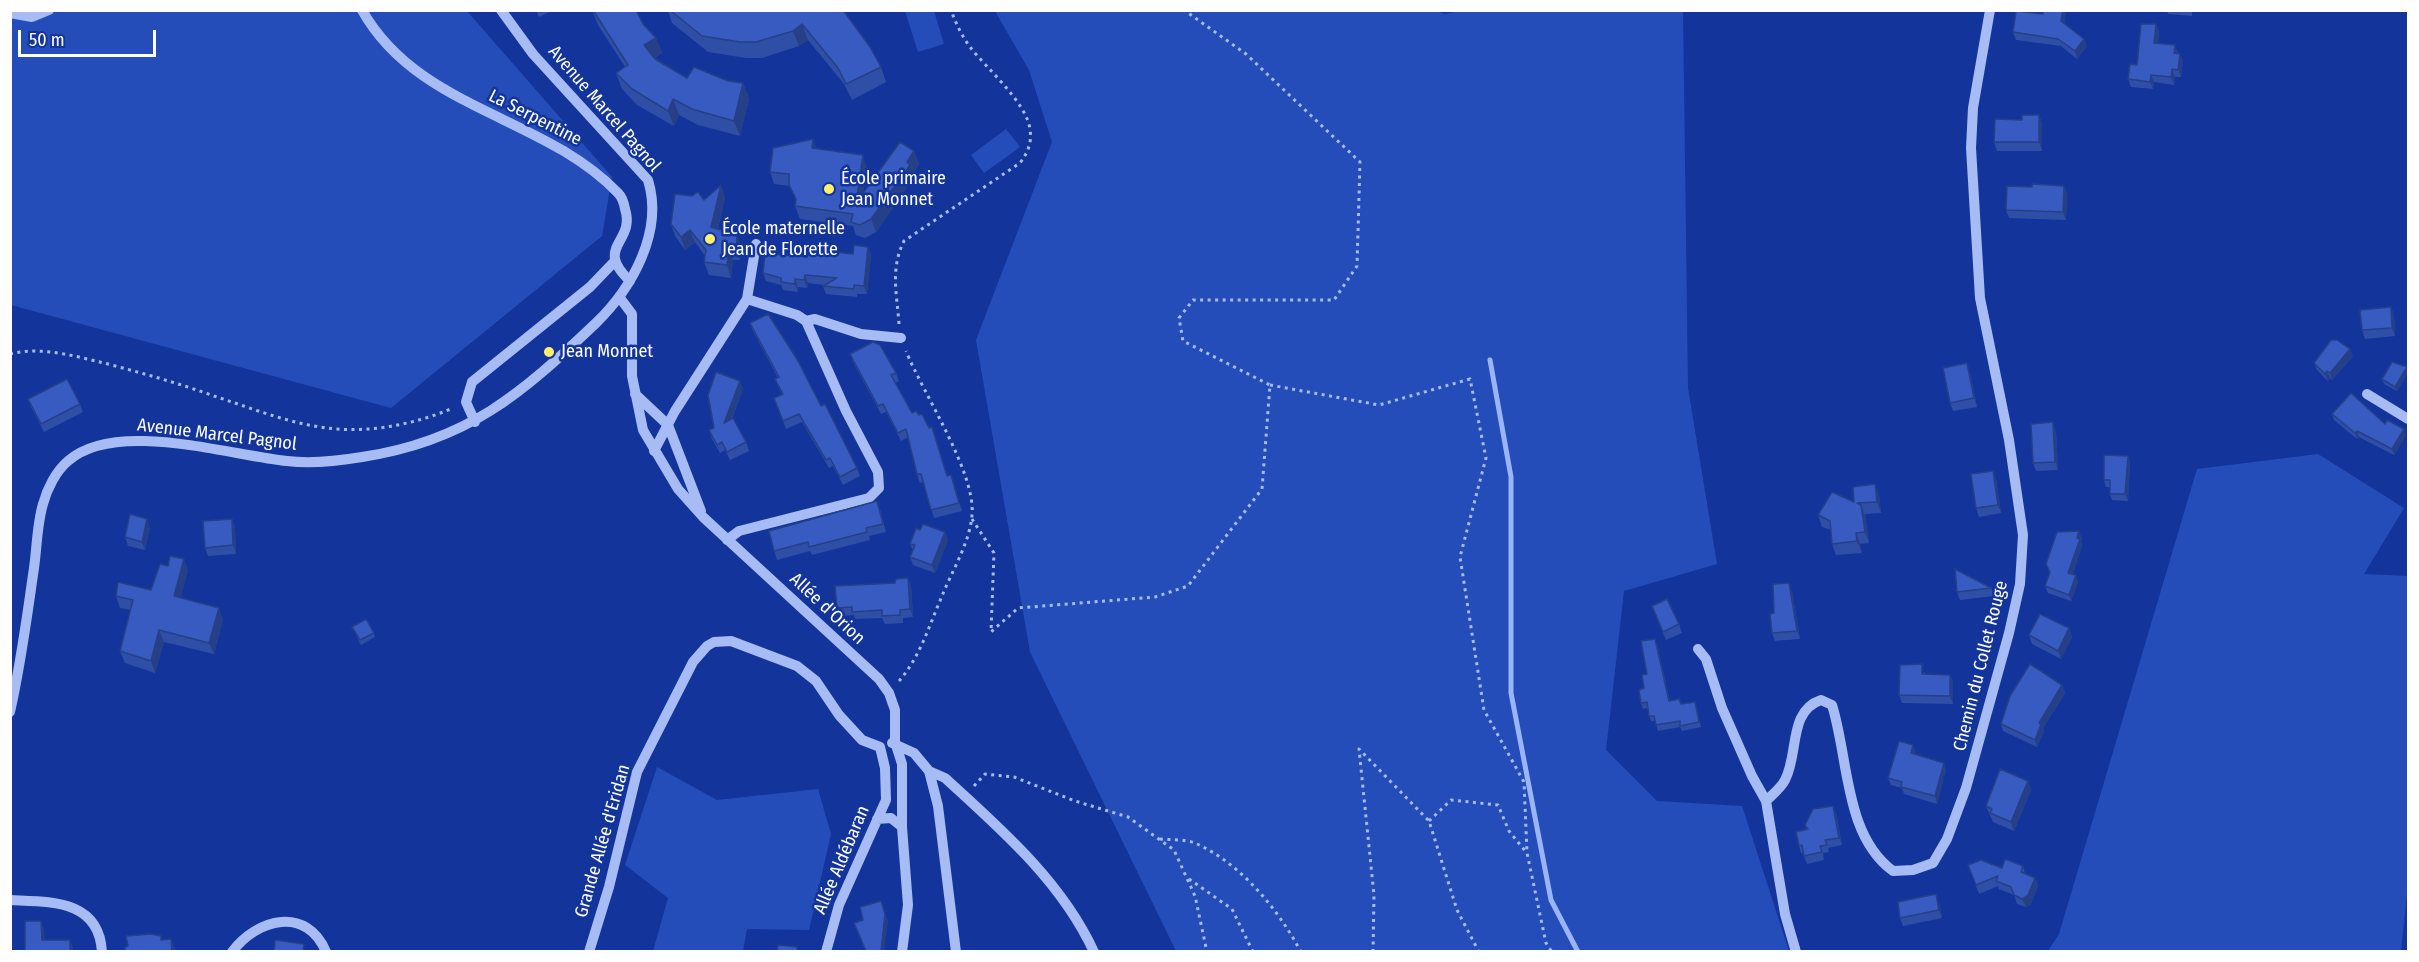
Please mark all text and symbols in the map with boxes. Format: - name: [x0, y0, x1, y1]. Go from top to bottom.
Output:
- scale bar: [21, 18, 159, 56]
- text: 50 m: [29, 29, 65, 51]
- street label: Avenue Marcel Pagnol: [543, 41, 665, 177]
- street label: La Serpentine: [485, 85, 585, 151]
- place label: École primaire Jean Monnet: [841, 168, 946, 210]
- marker: École primaire Jean Monnet: [822, 182, 836, 196]
- place label: École maternelle Jean de Florette: [722, 218, 845, 260]
- marker: École maternelle Jean de Florette: [703, 232, 717, 246]
- place label: Jean Monnet: [561, 341, 653, 363]
- marker: Jean Monnet: [542, 345, 556, 359]
- street label: Avenue Marcel Pagnol: [136, 415, 298, 455]
- street label: Allée d'Orion: [785, 569, 869, 649]
- street label: Chemin du Collet Rouge: [1949, 579, 2013, 753]
- street label: Grande Allée d'Eridan: [571, 762, 635, 920]
- street label: Allée Aldébaran: [809, 802, 875, 918]

